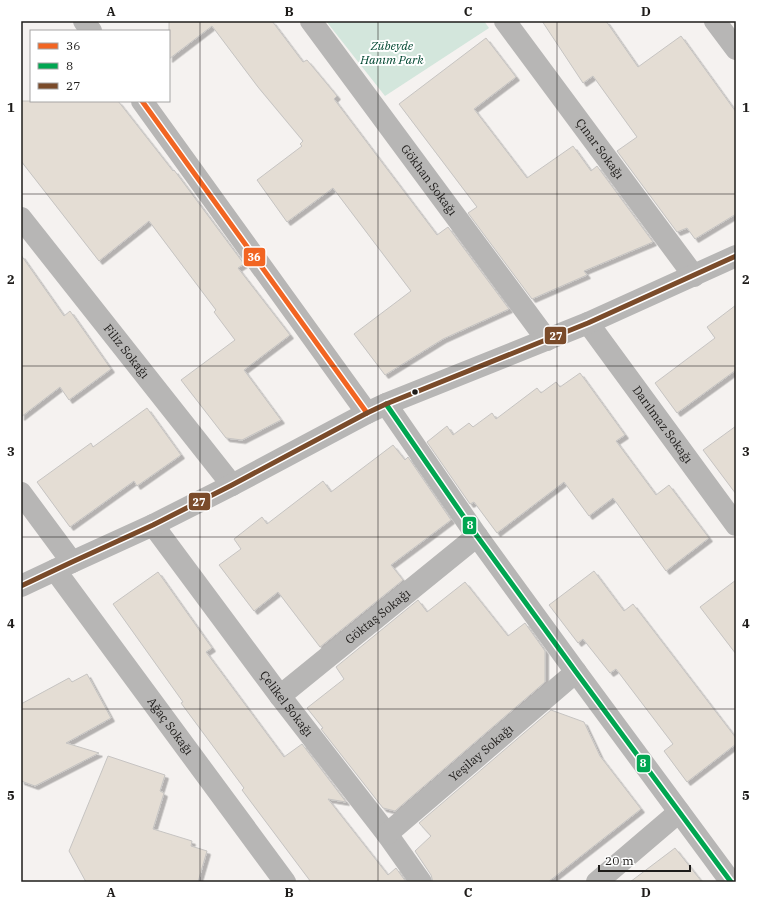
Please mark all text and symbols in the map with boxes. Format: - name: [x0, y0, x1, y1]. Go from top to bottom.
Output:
- text: A: [106, 3, 116, 20]
- text: B: [284, 3, 294, 20]
- text: C: [464, 3, 473, 20]
- text: D: [641, 3, 651, 20]
- legend: [30, 30, 170, 102]
- text: 36: [66, 38, 80, 53]
- park label: Zübeyde Hanım Park: [359, 38, 424, 67]
- text: 8: [66, 58, 73, 73]
- text: 27: [66, 78, 80, 93]
- text: 1: [7, 99, 15, 116]
- text: 1: [742, 99, 750, 116]
- street label: Çınar Sokağı: [573, 115, 628, 182]
- street label: Gökhan Sokağı: [398, 141, 461, 219]
- line badge: 36: [243, 247, 266, 267]
- text: 36: [247, 250, 261, 264]
- text: 2: [7, 271, 15, 288]
- text: 2: [742, 271, 750, 288]
- street label: Filiz Sokağı: [101, 321, 153, 381]
- line badge: 27: [544, 326, 567, 345]
- text: 27: [549, 329, 563, 343]
- street label: Darılmaz Sokağı: [630, 383, 696, 466]
- unlabelled marker: [410, 387, 420, 397]
- text: 3: [7, 443, 15, 460]
- text: 3: [742, 443, 750, 460]
- line badge: 27: [188, 492, 211, 511]
- text: 27: [192, 495, 206, 509]
- line badge: 8: [462, 516, 477, 535]
- text: 8: [467, 518, 474, 532]
- street label: Göktaş Sokağı: [342, 585, 413, 647]
- text: 4: [7, 615, 15, 632]
- text: 4: [742, 615, 750, 632]
- street label: Çelikel Sokağı: [257, 668, 317, 740]
- street label: Ağaç Sokağı: [144, 694, 197, 758]
- street label: Yeşilay Sokağı: [446, 721, 516, 785]
- line badge: 8: [636, 754, 651, 773]
- text: 8: [640, 756, 647, 770]
- text: 5: [7, 787, 15, 804]
- text: 5: [742, 787, 750, 804]
- scale bar: [599, 847, 690, 873]
- text: 20 m: [605, 853, 634, 868]
- text: A: [106, 884, 116, 901]
- text: B: [284, 884, 294, 901]
- text: C: [464, 884, 473, 901]
- text: D: [641, 884, 651, 901]

